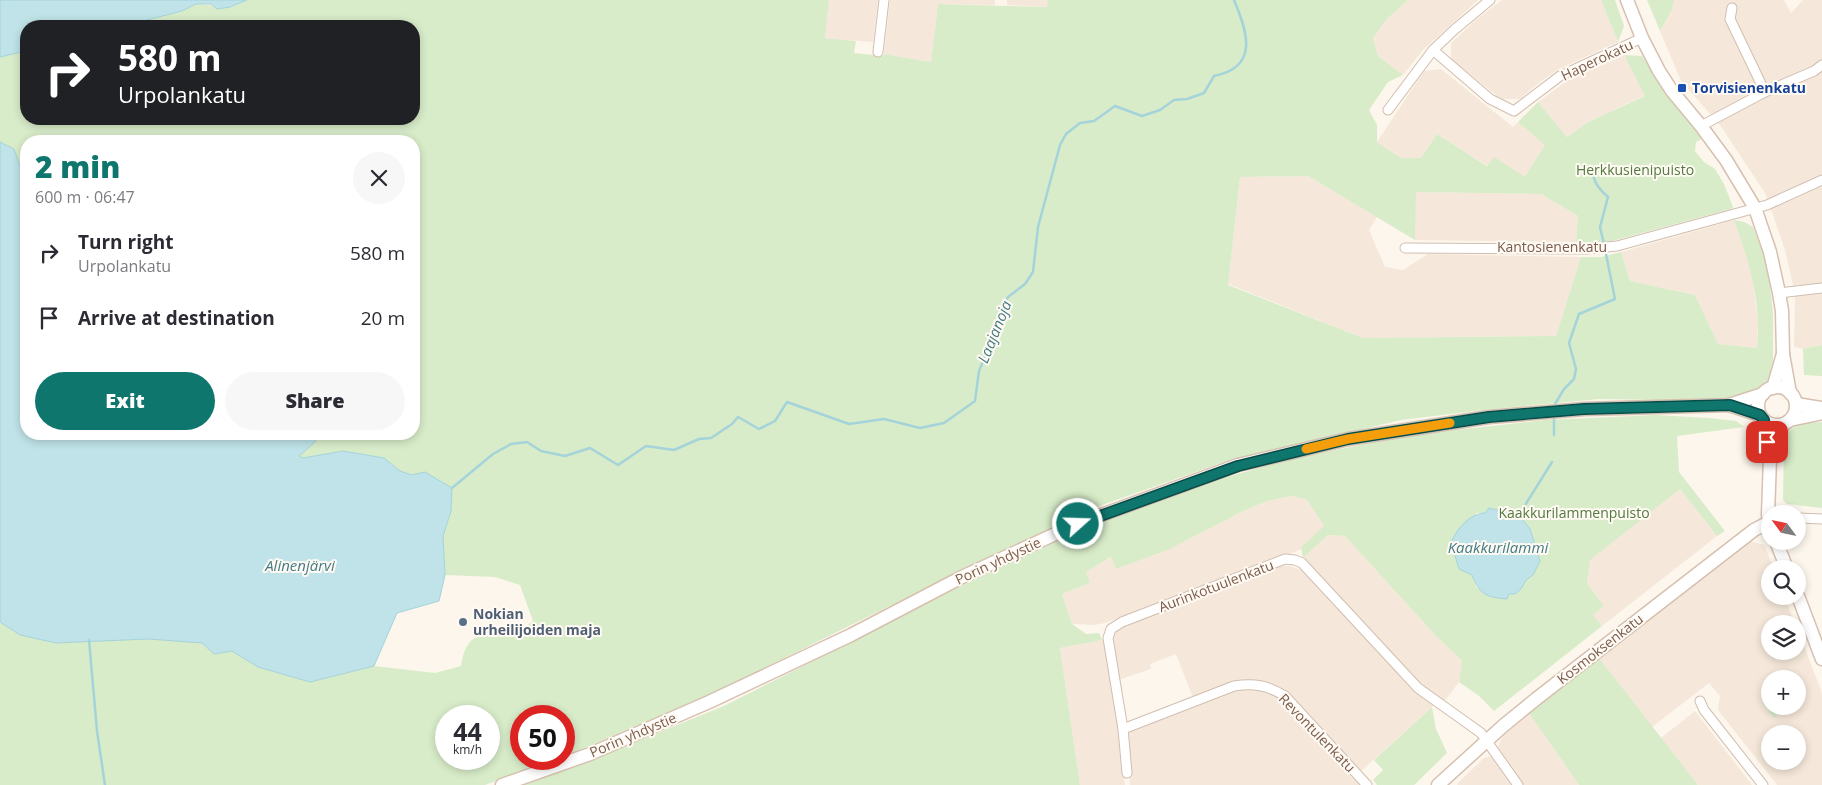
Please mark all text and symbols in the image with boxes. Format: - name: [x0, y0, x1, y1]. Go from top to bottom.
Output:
- text: 580 m: [118, 34, 222, 81]
- street label: Haperokatu: [1558, 35, 1636, 85]
- icon: right: [35, 40, 100, 105]
- place label: Torvisienenkatu: [1692, 78, 1806, 97]
- text: Urpolankatu: [118, 79, 246, 109]
- marker: Torvisienenkatu: [1676, 82, 1688, 94]
- text: 2 min: [35, 146, 120, 187]
- button: close: [353, 152, 405, 204]
- park label: Herkkusienipuisto: [1576, 160, 1694, 179]
- text: 600 m · 06:47: [35, 186, 135, 208]
- text: Turn right: [78, 229, 173, 255]
- street label: Kantosienenkatu: [1497, 237, 1607, 256]
- icon: right: [35, 239, 63, 267]
- text: 580 m: [350, 240, 405, 266]
- text: Urpolankatu: [78, 255, 171, 277]
- water label: Laajanoja: [972, 297, 1016, 366]
- icon: arrive: [35, 304, 63, 332]
- text: Arrive at destination: [78, 305, 275, 331]
- text: 20 m: [361, 305, 405, 331]
- button: Exit: [35, 372, 215, 430]
- button: Share: [225, 372, 405, 430]
- pin: [1746, 421, 1788, 463]
- icon: arrive: [1753, 428, 1781, 456]
- position arrow: [1051, 497, 1103, 549]
- park label: Kaakkurilammenpuisto: [1498, 503, 1650, 522]
- north arrow: [1761, 505, 1806, 550]
- map controls: [1761, 505, 1806, 770]
- street label: Porin yhdystie: [952, 532, 1044, 589]
- water label: Kaakkurilammi: [1448, 537, 1549, 557]
- water label: Alinenjärvi: [264, 555, 335, 575]
- street label: Aurinkotuulenkatu: [1156, 555, 1276, 616]
- button: search: [1761, 560, 1806, 605]
- place label: Nokian urheilijoiden maja: [473, 604, 601, 639]
- street label: Kosmoksenkatu: [1553, 609, 1647, 688]
- button: layers: [1761, 615, 1806, 660]
- marker: Nokian urheilijoiden maja: [457, 616, 469, 628]
- button: +: [1761, 670, 1806, 715]
- street label: Revontulenkatu: [1275, 689, 1360, 776]
- speed limit sign: 50: [510, 705, 575, 770]
- street label: Porin yhdystie: [586, 708, 679, 761]
- text: 44: [453, 714, 482, 748]
- button: −: [1761, 725, 1806, 770]
- text: km/h: [453, 741, 482, 758]

